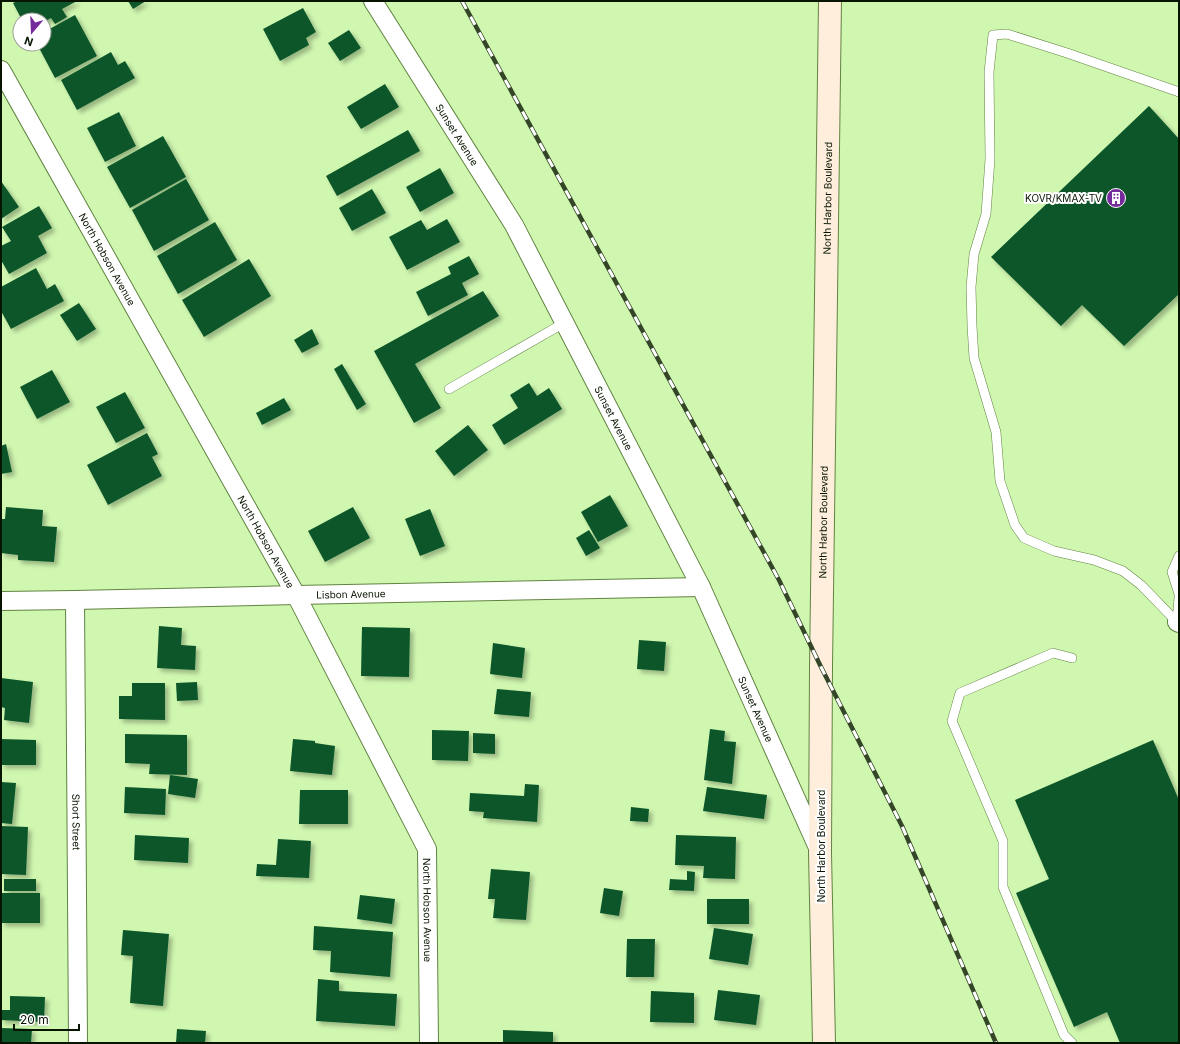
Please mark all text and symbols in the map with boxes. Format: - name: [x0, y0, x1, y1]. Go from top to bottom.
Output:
- north arrow: [12, 12, 52, 52]
- text: N: [22, 33, 35, 49]
- street label: Sunset Avenue: [433, 102, 481, 168]
- street label: North Harbor Boulevard: [821, 142, 834, 254]
- building icon: KOVR/KMAX-TV: [1105, 187, 1127, 209]
- place label: KOVR/KMAX-TV: [1025, 192, 1102, 204]
- street label: North Hobson Avenue: [77, 211, 138, 308]
- street label: Sunset Avenue: [592, 384, 635, 452]
- street label: North Harbor Boulevard: [816, 466, 830, 578]
- street label: North Hobson Avenue: [235, 493, 297, 590]
- street label: Lisbon Avenue: [316, 587, 386, 601]
- street label: Sunset Avenue: [736, 674, 776, 744]
- street label: North Harbor Boulevard: [815, 790, 827, 902]
- street label: Short Street: [70, 794, 83, 851]
- street label: North Hobson Avenue: [421, 858, 434, 962]
- scale bar: [14, 1006, 79, 1032]
- text: 20 m: [20, 1012, 49, 1027]

